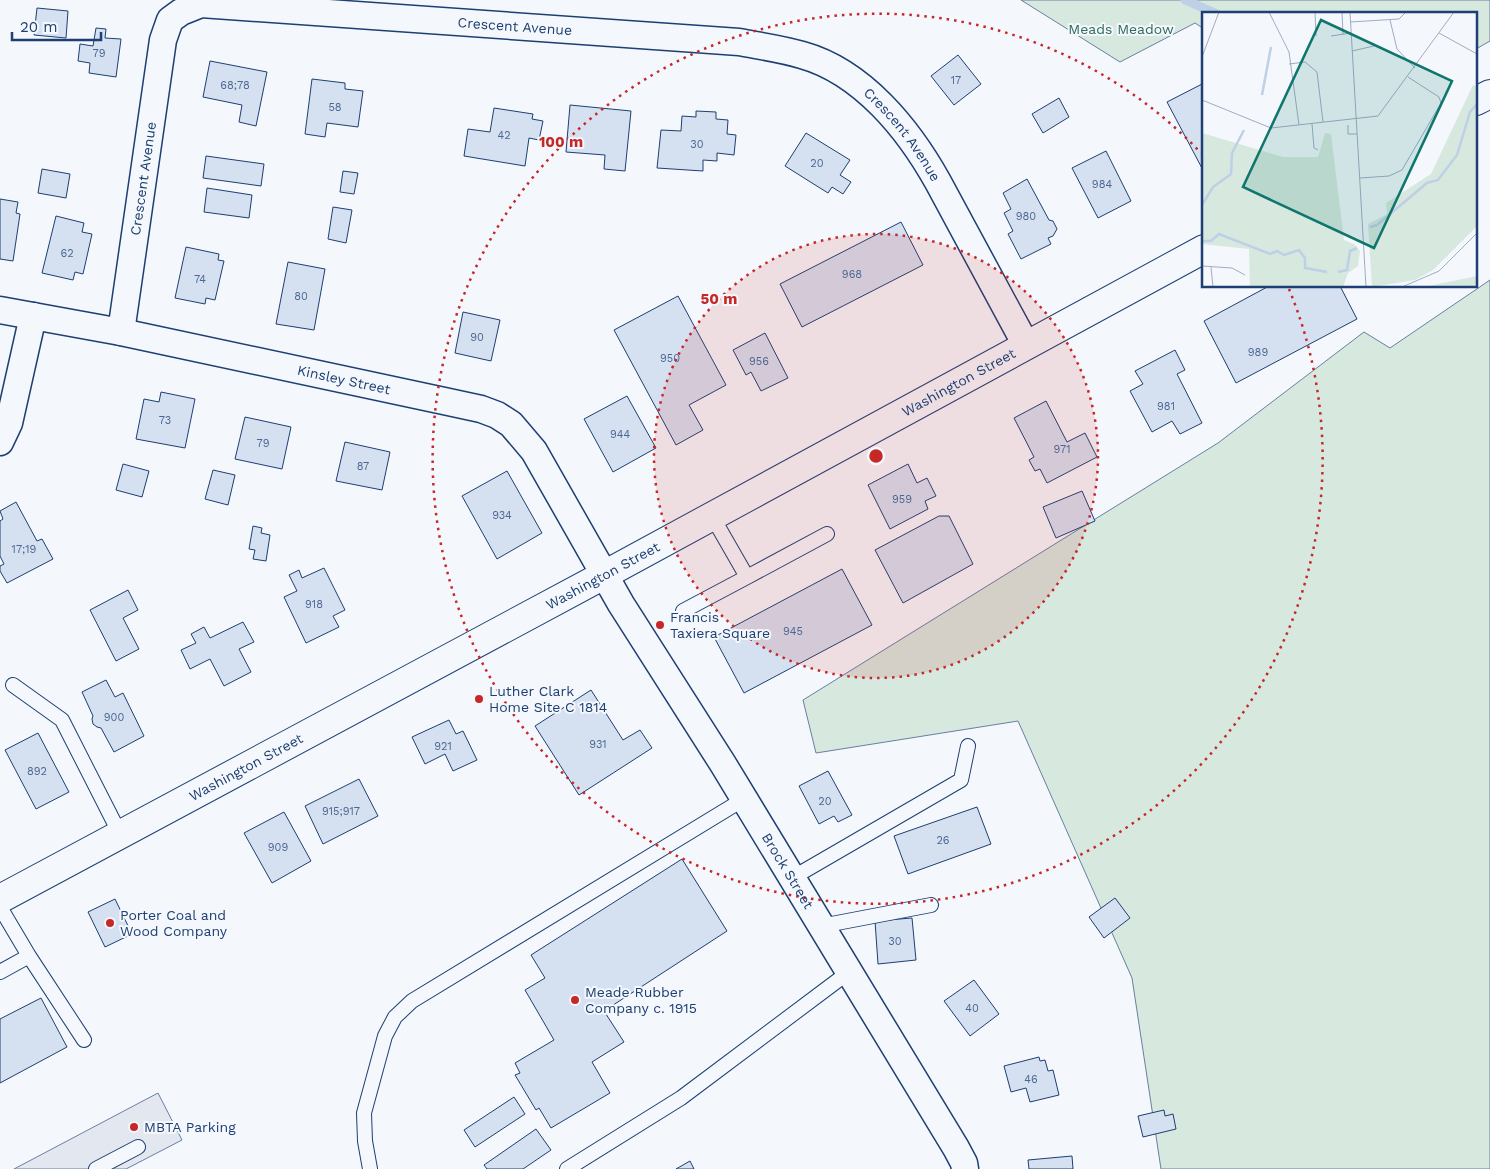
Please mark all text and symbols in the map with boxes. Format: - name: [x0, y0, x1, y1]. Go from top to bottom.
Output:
- scale bar: [12, 10, 101, 42]
- inset map: [1202, 12, 1478, 288]
- street label: Crescent Avenue: [457, 14, 573, 38]
- text: 20 m: [20, 18, 58, 36]
- park label: Meads Meadow: [1068, 21, 1174, 37]
- house number: 79: [93, 47, 106, 60]
- house number: 17: [951, 74, 961, 87]
- house number: 68;78: [220, 79, 250, 92]
- street label: Crescent Avenue: [861, 84, 944, 184]
- house number: 58: [328, 101, 342, 114]
- street label: Crescent Avenue: [127, 121, 159, 236]
- house number: 42: [497, 129, 511, 142]
- text: 100 m: [539, 133, 583, 151]
- house number: 30: [690, 138, 704, 151]
- house number: 20: [810, 157, 824, 170]
- house number: 984: [1092, 178, 1112, 191]
- house number: 980: [1016, 210, 1036, 223]
- house number: 62: [60, 247, 74, 260]
- house number: 968: [842, 268, 862, 281]
- house number: 74: [194, 273, 206, 286]
- house number: 80: [294, 290, 308, 303]
- text: 50 m: [701, 290, 737, 308]
- house number: 90: [470, 331, 484, 344]
- street label: Washington Street: [899, 345, 1018, 420]
- house number: 989: [1248, 346, 1268, 359]
- house number: 950: [660, 352, 680, 365]
- house number: 956: [749, 355, 769, 368]
- street label: Kinsley Street: [296, 362, 392, 397]
- house number: 981: [1157, 400, 1175, 413]
- house number: 73: [159, 414, 171, 427]
- house number: 944: [610, 428, 630, 441]
- house number: 79: [257, 437, 270, 450]
- house number: 971: [1053, 443, 1071, 456]
- centre of rings: [867, 447, 885, 465]
- house number: 87: [357, 460, 369, 473]
- house number: 959: [892, 493, 912, 506]
- house number: 934: [492, 509, 512, 522]
- street label: Washington Street: [543, 538, 662, 613]
- house number: 17;19: [12, 543, 37, 556]
- house number: 918: [305, 598, 323, 611]
- place label: Francis Taxiera Square: [670, 609, 770, 641]
- marker: Francis Taxiera Square: [654, 619, 666, 631]
- house number: 945: [783, 625, 803, 638]
- place label: Luther Clark Home Site C 1814: [489, 683, 607, 715]
- marker: Luther Clark Home Site C 1814: [473, 693, 485, 705]
- house number: 900: [104, 711, 124, 724]
- street label: Washington Street: [186, 730, 306, 804]
- house number: 931: [589, 738, 607, 751]
- house number: 921: [434, 740, 452, 753]
- house number: 892: [27, 765, 47, 778]
- house number: 20: [818, 795, 832, 808]
- house number: 915;917: [322, 805, 360, 818]
- street label: Brock Street: [759, 830, 817, 912]
- house number: 26: [936, 834, 950, 847]
- house number: 909: [268, 841, 288, 854]
- place label: Porter Coal and Wood Company: [120, 907, 228, 939]
- marker: Porter Coal and Wood Company: [104, 917, 116, 929]
- house number: 30: [888, 935, 902, 948]
- place label: Meade Rubber Company c. 1915: [585, 984, 697, 1016]
- marker: Meade Rubber Company c. 1915: [569, 994, 581, 1006]
- house number: 40: [965, 1002, 979, 1015]
- house number: 46: [1024, 1073, 1038, 1086]
- place label: MBTA Parking: [144, 1119, 236, 1135]
- marker: MBTA Parking: [128, 1121, 140, 1133]

